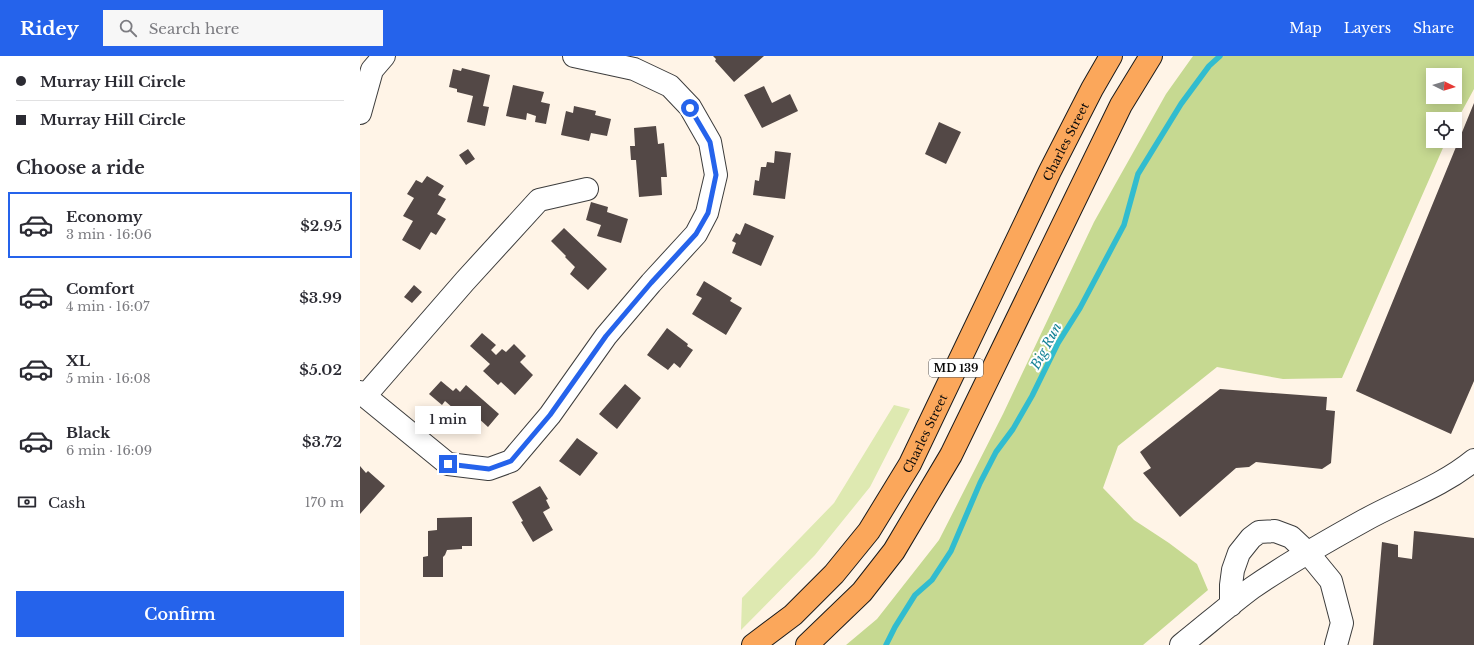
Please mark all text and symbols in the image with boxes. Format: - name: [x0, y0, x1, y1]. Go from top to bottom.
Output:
- search box: [103, 10, 383, 46]
- text: Ridey: [20, 17, 79, 40]
- icon: search: [117, 17, 139, 39]
- text: Search here: [149, 19, 239, 38]
- text: Map: [1289, 19, 1322, 37]
- text: Layers: [1344, 19, 1391, 37]
- text: Share: [1413, 19, 1454, 37]
- north arrow: [1426, 68, 1462, 104]
- map controls: [1426, 68, 1462, 148]
- text: Murray Hill Circle: [40, 72, 186, 91]
- route start: [681, 99, 699, 117]
- street label: Charles Street: [1039, 99, 1092, 183]
- text: Murray Hill Circle: [40, 110, 186, 129]
- button: locate: [1426, 112, 1462, 148]
- text: Choose a ride: [16, 157, 145, 179]
- icon: car: [18, 207, 54, 243]
- text: Economy: [66, 207, 143, 226]
- text: $2.95: [300, 216, 342, 235]
- text: 3 min · 16:06: [66, 226, 152, 243]
- icon: car: [18, 279, 54, 315]
- text: Comfort: [66, 279, 134, 298]
- text: $3.99: [299, 288, 342, 307]
- text: 4 min · 16:07: [66, 298, 150, 315]
- water label: Big Run: [1026, 320, 1065, 373]
- icon: car: [18, 351, 54, 387]
- text: XL: [66, 351, 90, 370]
- road number: MD 139: [929, 359, 983, 377]
- text: $5.02: [299, 360, 342, 379]
- text: 5 min · 16:08: [66, 370, 151, 387]
- street label: Charles Street: [899, 391, 950, 476]
- callout: 1 min: [415, 406, 481, 434]
- text: 1 min: [429, 411, 467, 428]
- icon: car: [18, 423, 54, 459]
- text: Black: [66, 423, 110, 442]
- text: $3.72: [302, 432, 342, 451]
- text: 6 min · 16:09: [66, 442, 152, 459]
- route end: [439, 455, 457, 473]
- icon: cash: [16, 491, 38, 513]
- text: Cash: [48, 493, 85, 512]
- text: 170 m: [305, 494, 344, 511]
- button: Confirm: [16, 591, 344, 637]

